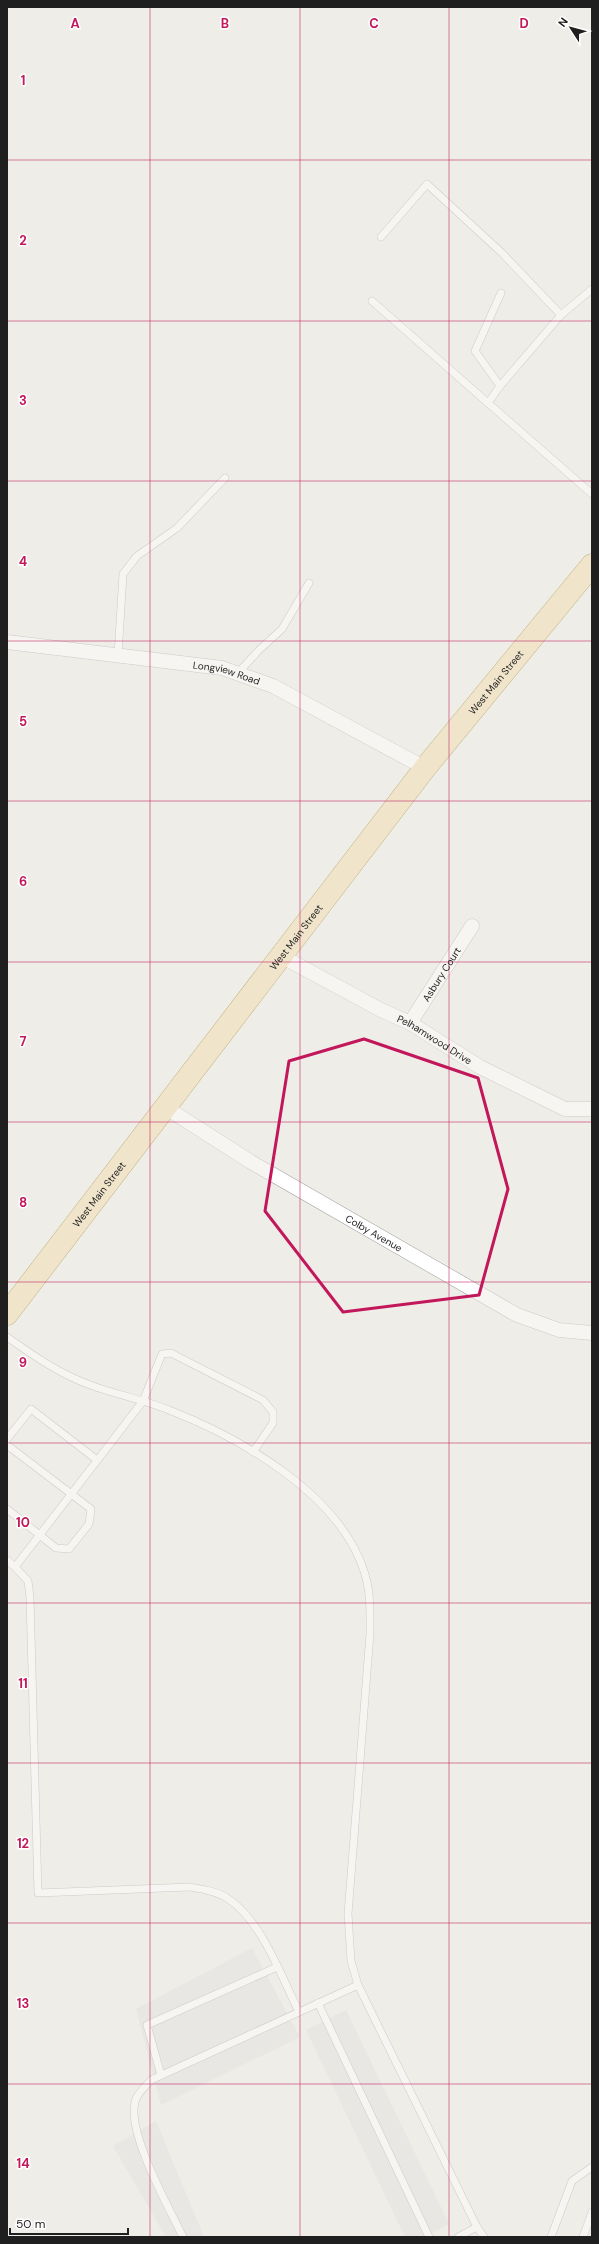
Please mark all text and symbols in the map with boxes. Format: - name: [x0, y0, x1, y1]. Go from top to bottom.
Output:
- north arrow: [551, 8, 591, 48]
- text: A: [70, 15, 80, 32]
- text: B: [221, 15, 229, 32]
- text: C: [369, 15, 379, 32]
- text: D: [519, 15, 529, 32]
- text: N: [555, 15, 571, 29]
- text: 1: [21, 72, 25, 89]
- text: 2: [19, 232, 27, 249]
- text: 3: [19, 392, 27, 409]
- text: 4: [19, 553, 27, 570]
- street label: West Main Street: [466, 647, 526, 717]
- street label: Longview Road: [192, 658, 262, 687]
- text: 5: [19, 713, 27, 730]
- text: 6: [19, 873, 27, 890]
- street label: West Main Street: [266, 901, 325, 972]
- street label: Asbury Court: [419, 944, 463, 1004]
- street label: Pelhamwood Drive: [395, 1012, 475, 1067]
- text: 7: [20, 1033, 27, 1050]
- street label: West Main Street: [70, 1159, 128, 1230]
- text: 8: [19, 1194, 27, 1211]
- street label: Colby Avenue: [343, 1211, 405, 1254]
- text: 9: [19, 1354, 27, 1371]
- text: 10: [16, 1514, 30, 1531]
- text: 11: [18, 1675, 28, 1692]
- text: 12: [17, 1835, 29, 1852]
- text: 13: [17, 1995, 29, 2012]
- text: 14: [16, 2155, 30, 2172]
- scale bar: [10, 2210, 128, 2236]
- text: 50 m: [16, 2216, 45, 2232]

